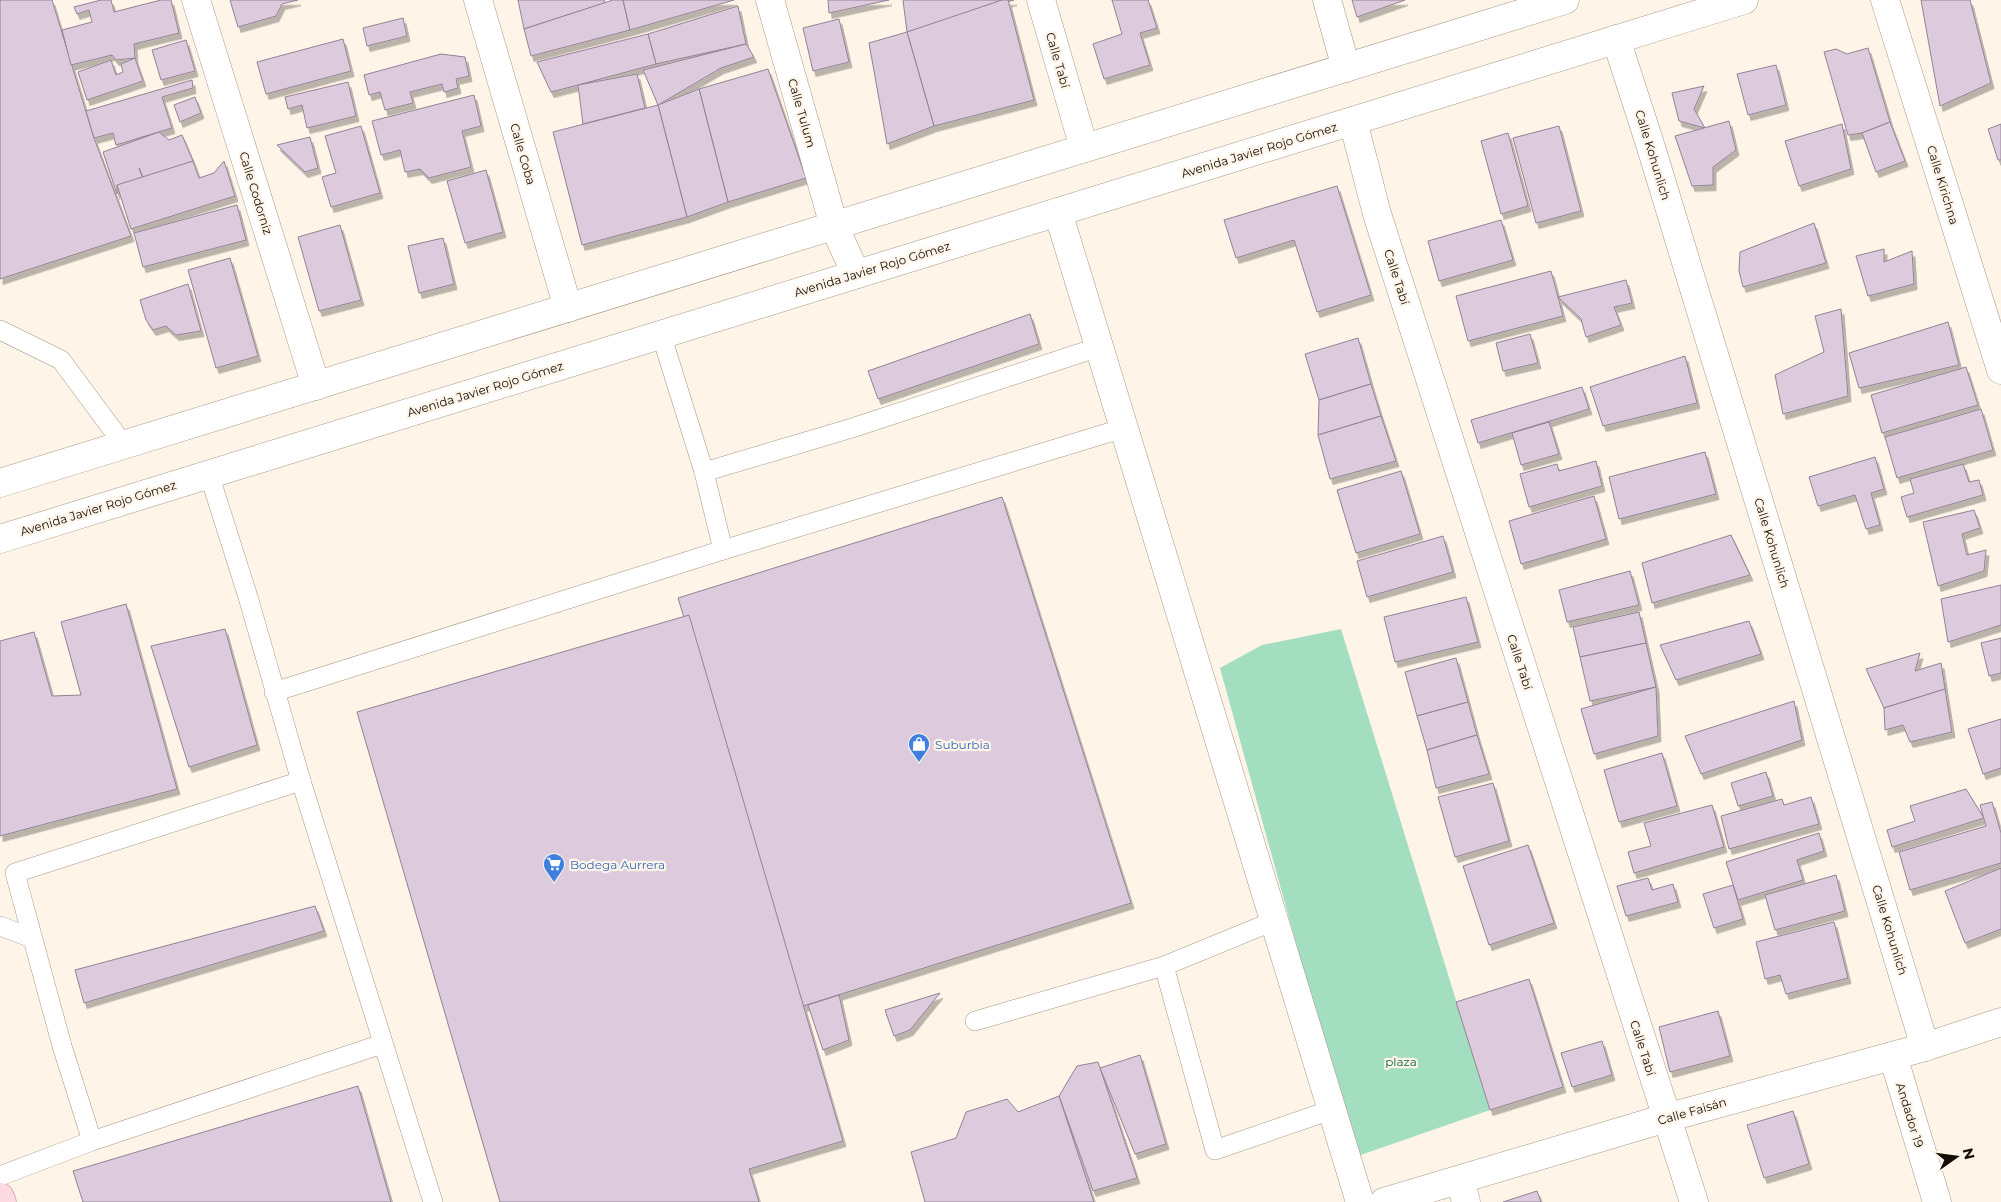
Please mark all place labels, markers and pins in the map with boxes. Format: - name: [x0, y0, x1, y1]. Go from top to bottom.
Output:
- shop icon: Suburbia: [907, 732, 931, 763]
- place label: Suburbia: [935, 737, 990, 752]
- supermarket icon: Bodega Aurrera: [542, 852, 566, 883]
- place label: Bodega Aurrera: [570, 857, 665, 872]

